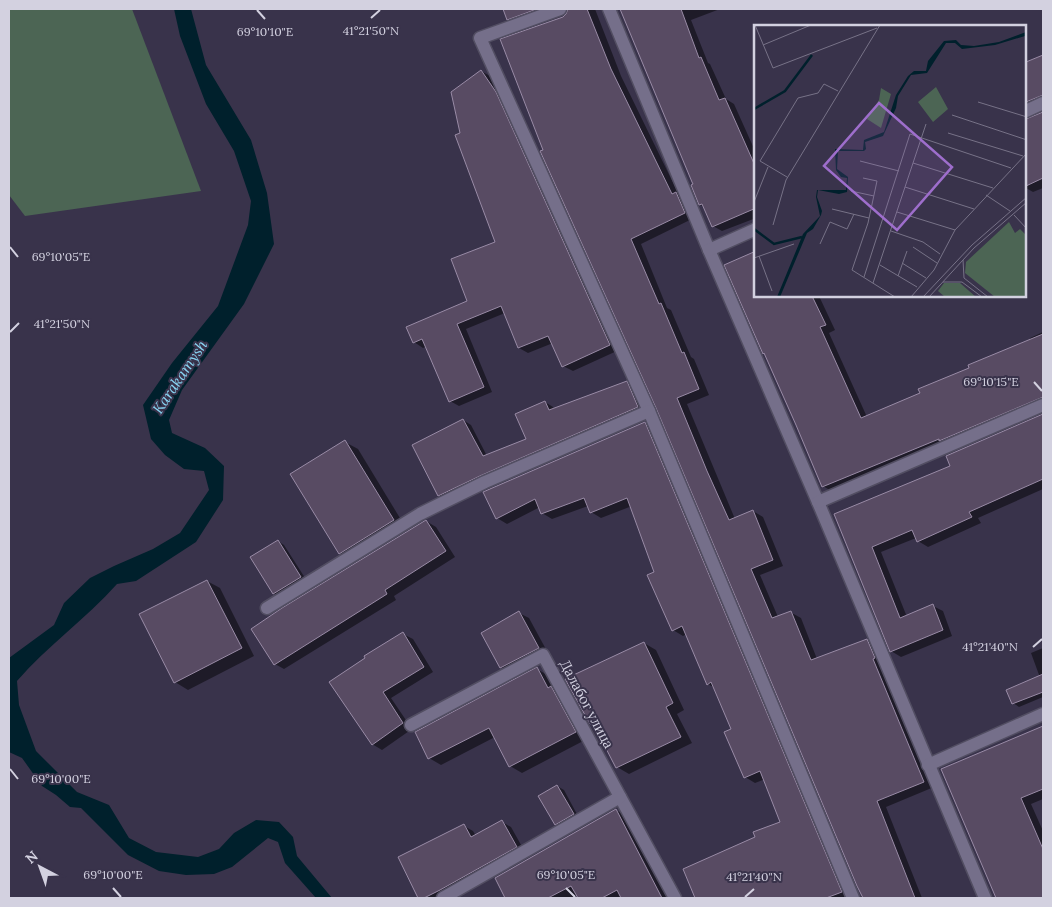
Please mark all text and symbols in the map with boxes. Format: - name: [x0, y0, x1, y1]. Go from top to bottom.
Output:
- text: 41°21'50"N: [343, 23, 399, 38]
- text: 69°10'10"E: [237, 24, 293, 39]
- inset map: [754, 25, 1027, 298]
- text: 69°10'05"E: [32, 249, 90, 264]
- text: 41°21'50"N: [34, 316, 90, 331]
- water label: Karakamysh: [148, 336, 211, 417]
- text: 69°10'15"E: [963, 374, 1019, 389]
- text: 41°21'40"N: [962, 639, 1018, 654]
- street label: Далабог улица: [556, 656, 618, 752]
- text: 69°10'00"E: [31, 771, 91, 786]
- north arrow: [15, 842, 65, 892]
- text: N: [21, 847, 42, 868]
- text: 69°10'00"E: [83, 867, 143, 882]
- text: 69°10'05"E: [537, 867, 595, 882]
- text: 41°21'40"N: [726, 869, 782, 884]

